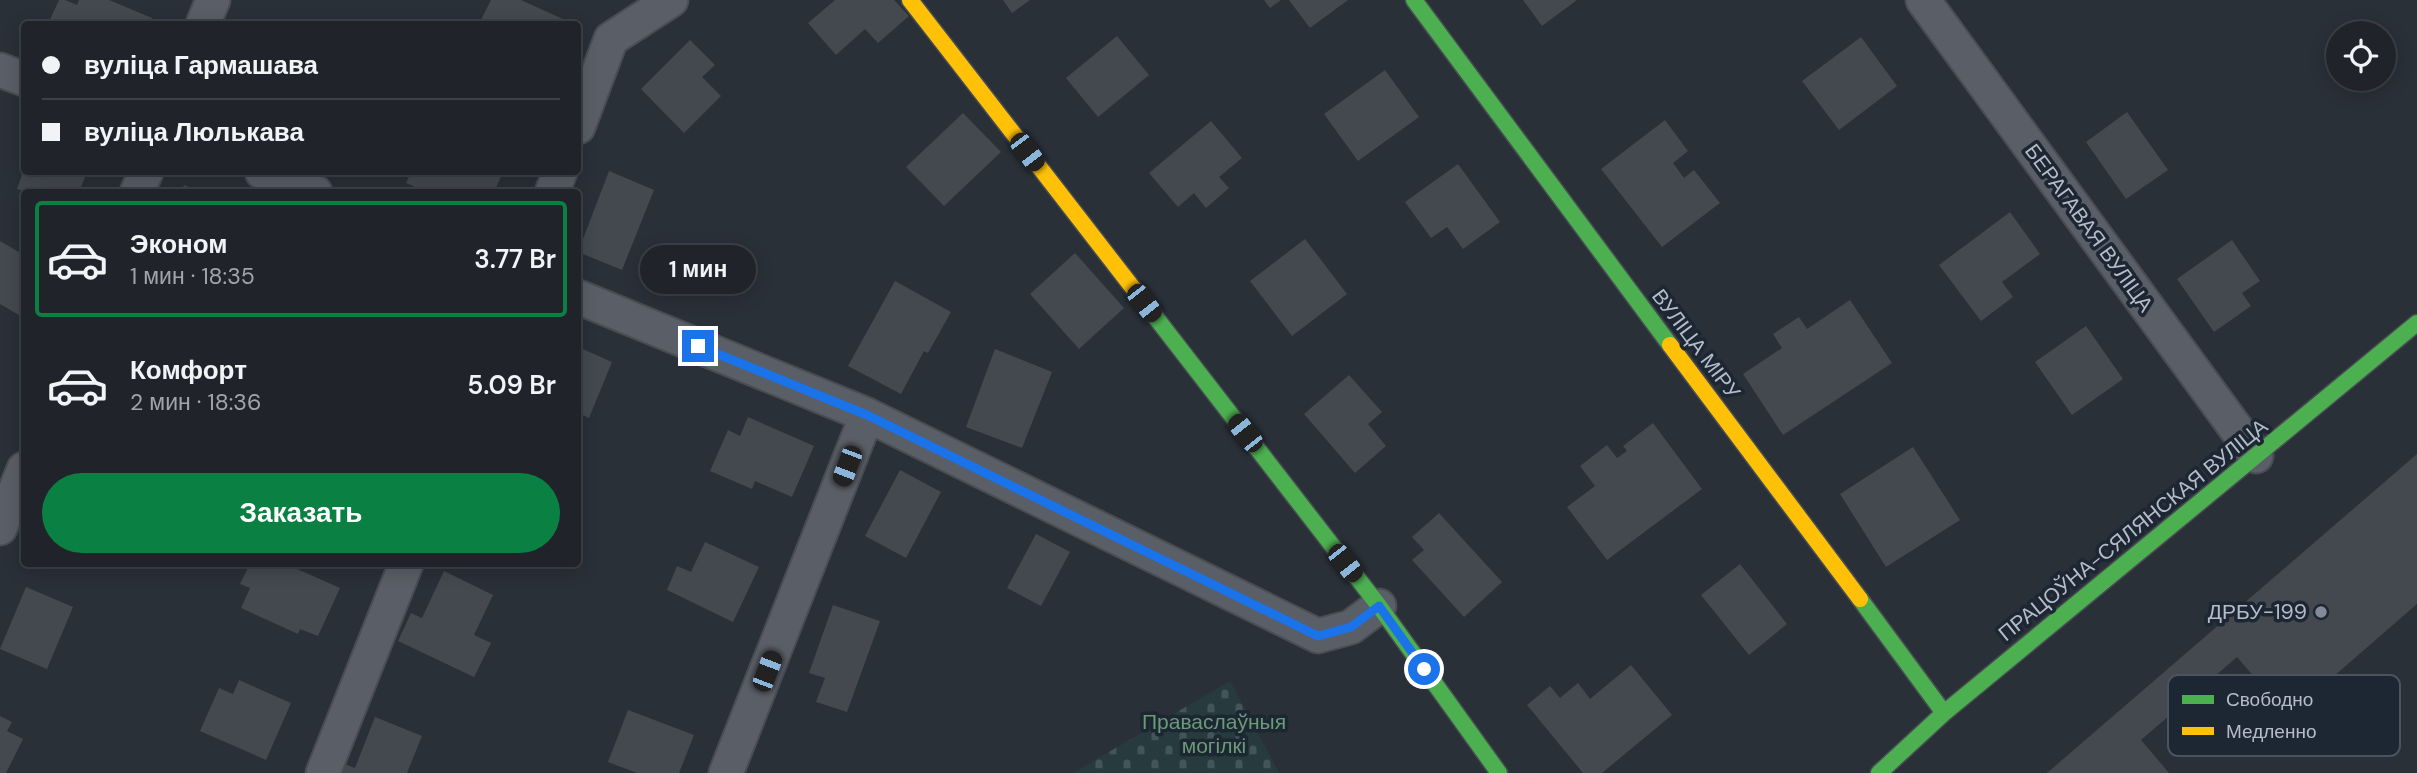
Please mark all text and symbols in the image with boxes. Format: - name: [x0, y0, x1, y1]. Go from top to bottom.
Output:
- map controls: [2326, 21, 2396, 91]
- button: locate: [2326, 21, 2396, 91]
- text: вуліца Гармашава: [84, 48, 318, 82]
- text: вуліца Люлькава: [84, 115, 304, 149]
- car: [1006, 129, 1049, 175]
- street label: БЕРАГАВАЯ ВУЛІЦА: [2018, 138, 2160, 318]
- text: Эконом: [130, 227, 228, 261]
- icon: car: [46, 228, 109, 291]
- text: 3.77 Br: [474, 242, 556, 276]
- callout: 1 мин: [640, 244, 756, 294]
- text: 1 мин: [669, 254, 727, 284]
- text: 1 мин · 18:35: [130, 261, 255, 291]
- car: [1123, 280, 1166, 326]
- street label: ВУЛІЦА МІРУ: [1645, 283, 1747, 405]
- route end: [682, 330, 714, 362]
- text: Комфорт: [130, 353, 247, 387]
- icon: car: [46, 354, 109, 417]
- text: 5.09 Br: [467, 368, 556, 402]
- text: 2 мин · 18:36: [130, 387, 261, 417]
- car: [1224, 410, 1267, 456]
- street label: ПРАЦОЎНА-СЯЛЯНСКАЯ ВУЛІЦА: [1993, 413, 2273, 647]
- car: [830, 443, 865, 489]
- button: Заказать: [42, 473, 560, 553]
- car: [1324, 540, 1367, 586]
- place label: ДРБУ-199: [2208, 598, 2307, 626]
- marker: ДРБУ-199: [2313, 604, 2329, 620]
- car: [750, 648, 785, 694]
- route start: [1408, 653, 1440, 685]
- legend: [2168, 675, 2400, 756]
- text: Свободно: [2226, 687, 2313, 712]
- park label: Праваслаўныя могілкі: [1142, 708, 1286, 760]
- text: Медленно: [2226, 719, 2316, 744]

